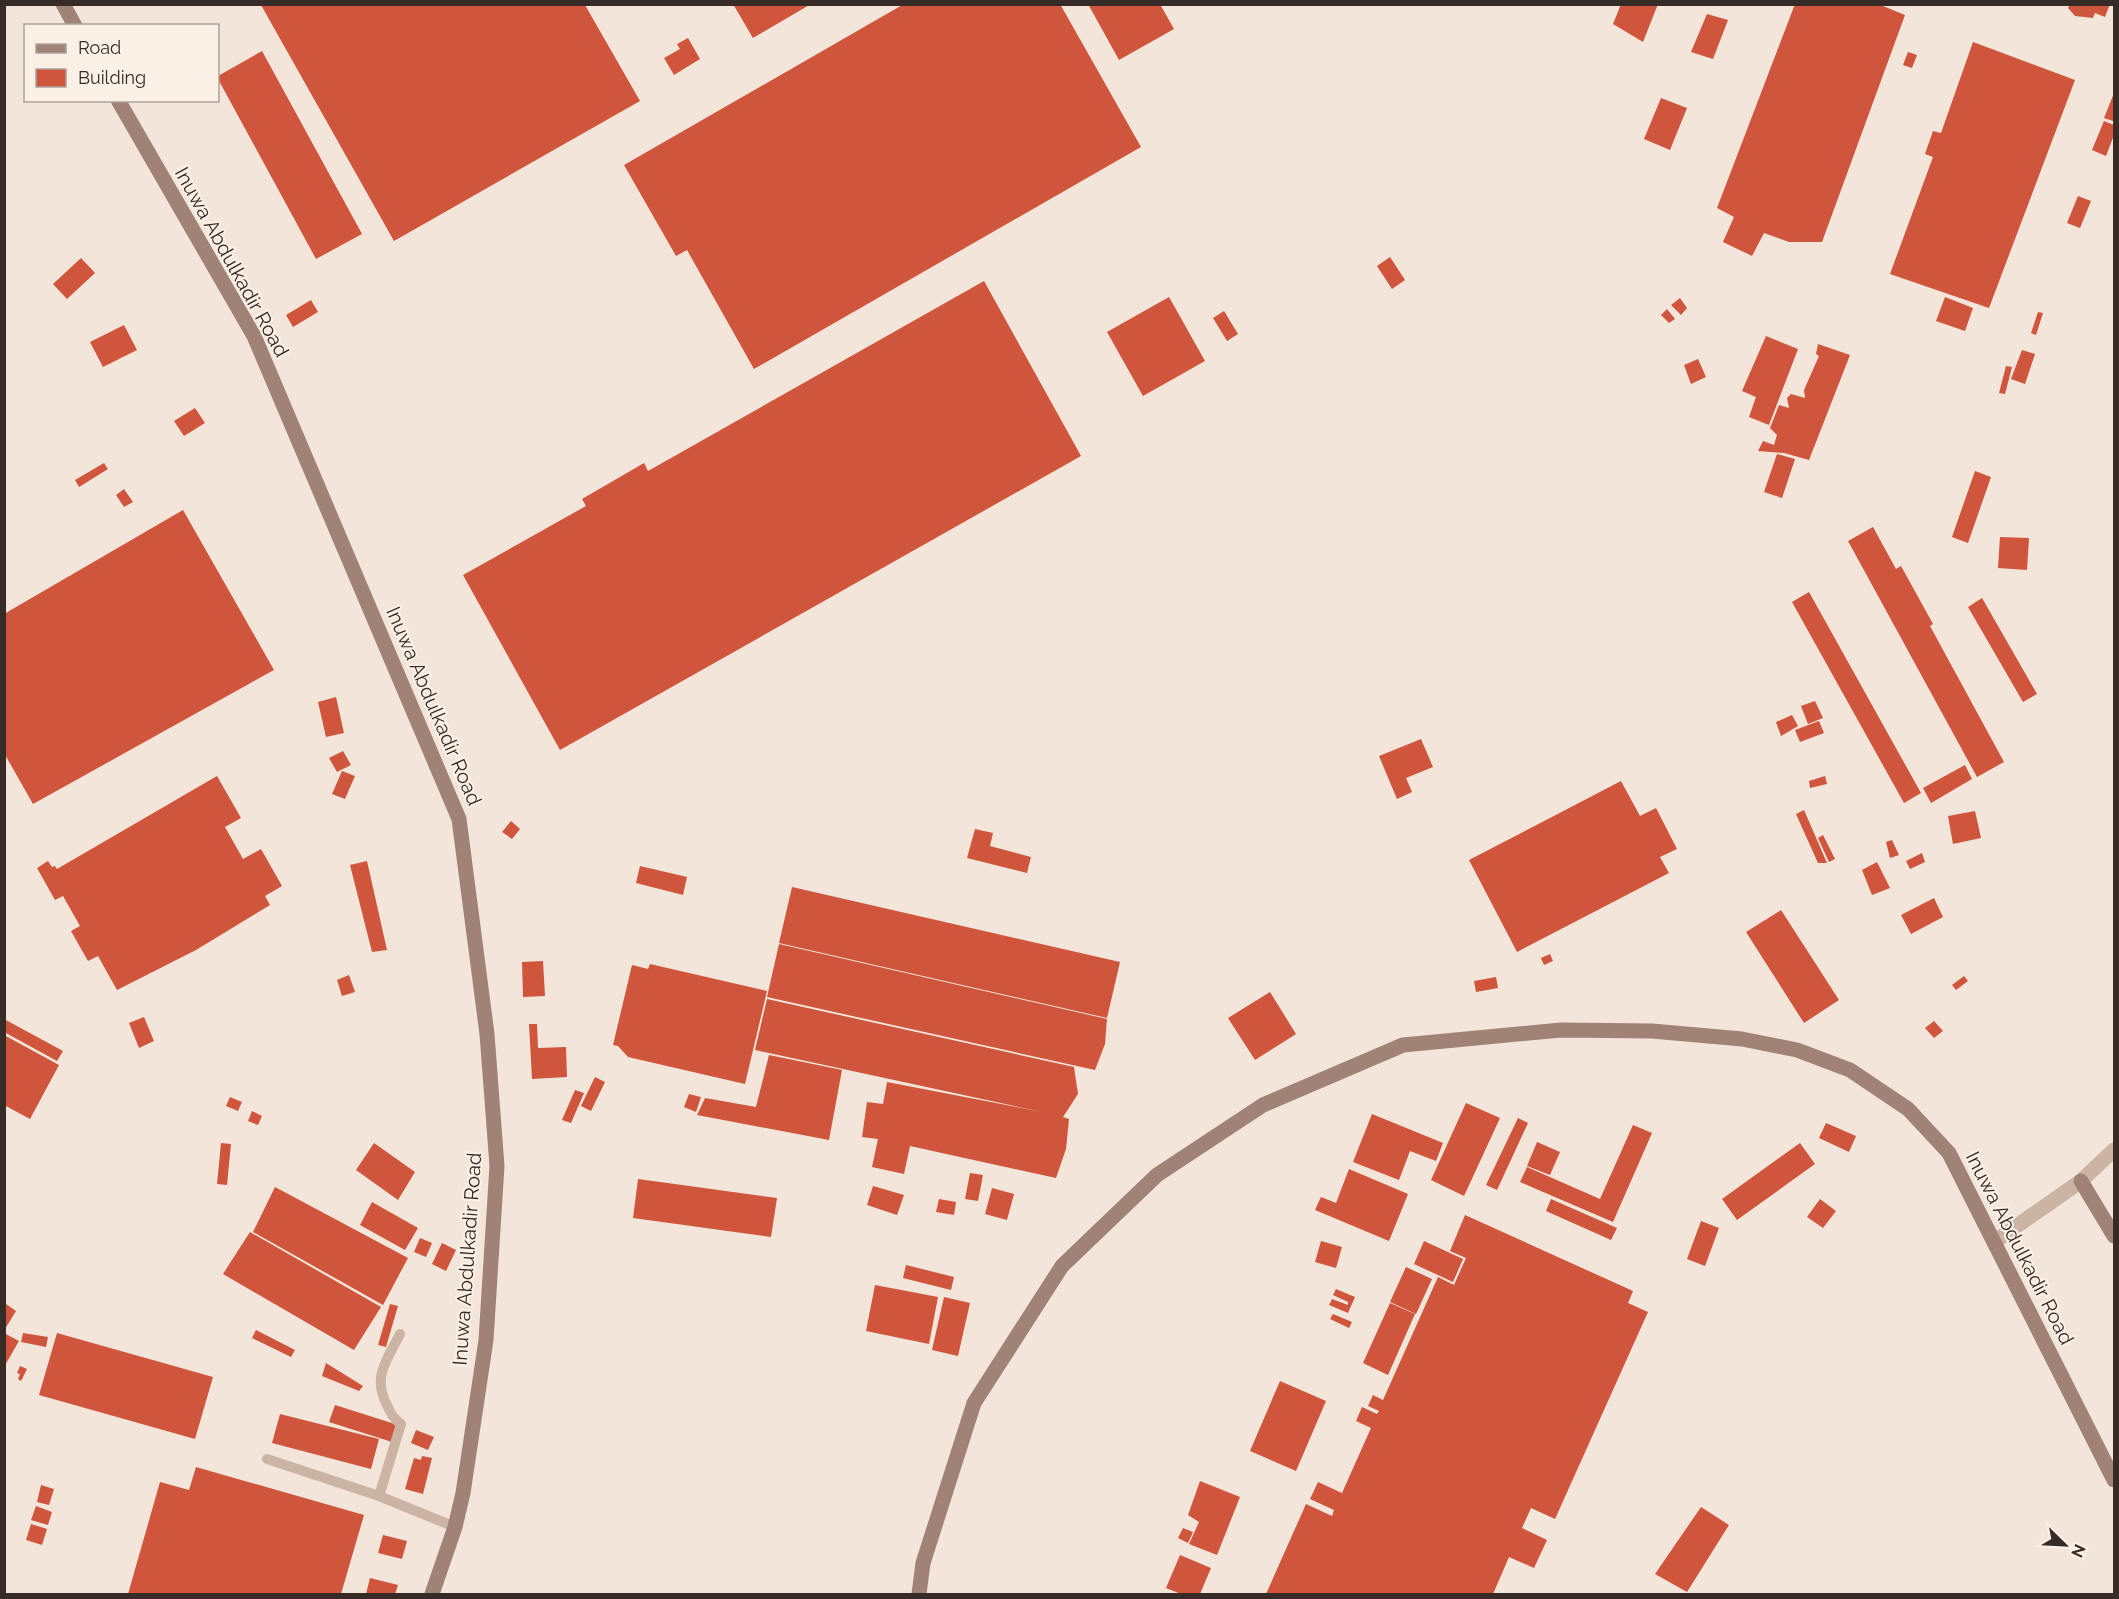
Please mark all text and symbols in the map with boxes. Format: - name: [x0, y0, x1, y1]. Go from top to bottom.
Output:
- legend: [24, 24, 219, 102]
- text: Road: [78, 37, 121, 58]
- text: Building: [78, 67, 146, 88]
- street label: Inuwa Abdulkadir Road: [170, 163, 294, 361]
- street label: Inuwa Abdulkadir Road: [381, 603, 487, 809]
- street label: Inuwa Abdulkadir Road: [1961, 1147, 2079, 1349]
- street label: Inuwa Abdulkadir Road: [448, 1152, 486, 1366]
- north arrow: [2035, 1515, 2095, 1575]
- text: N: [2067, 1541, 2089, 1560]

